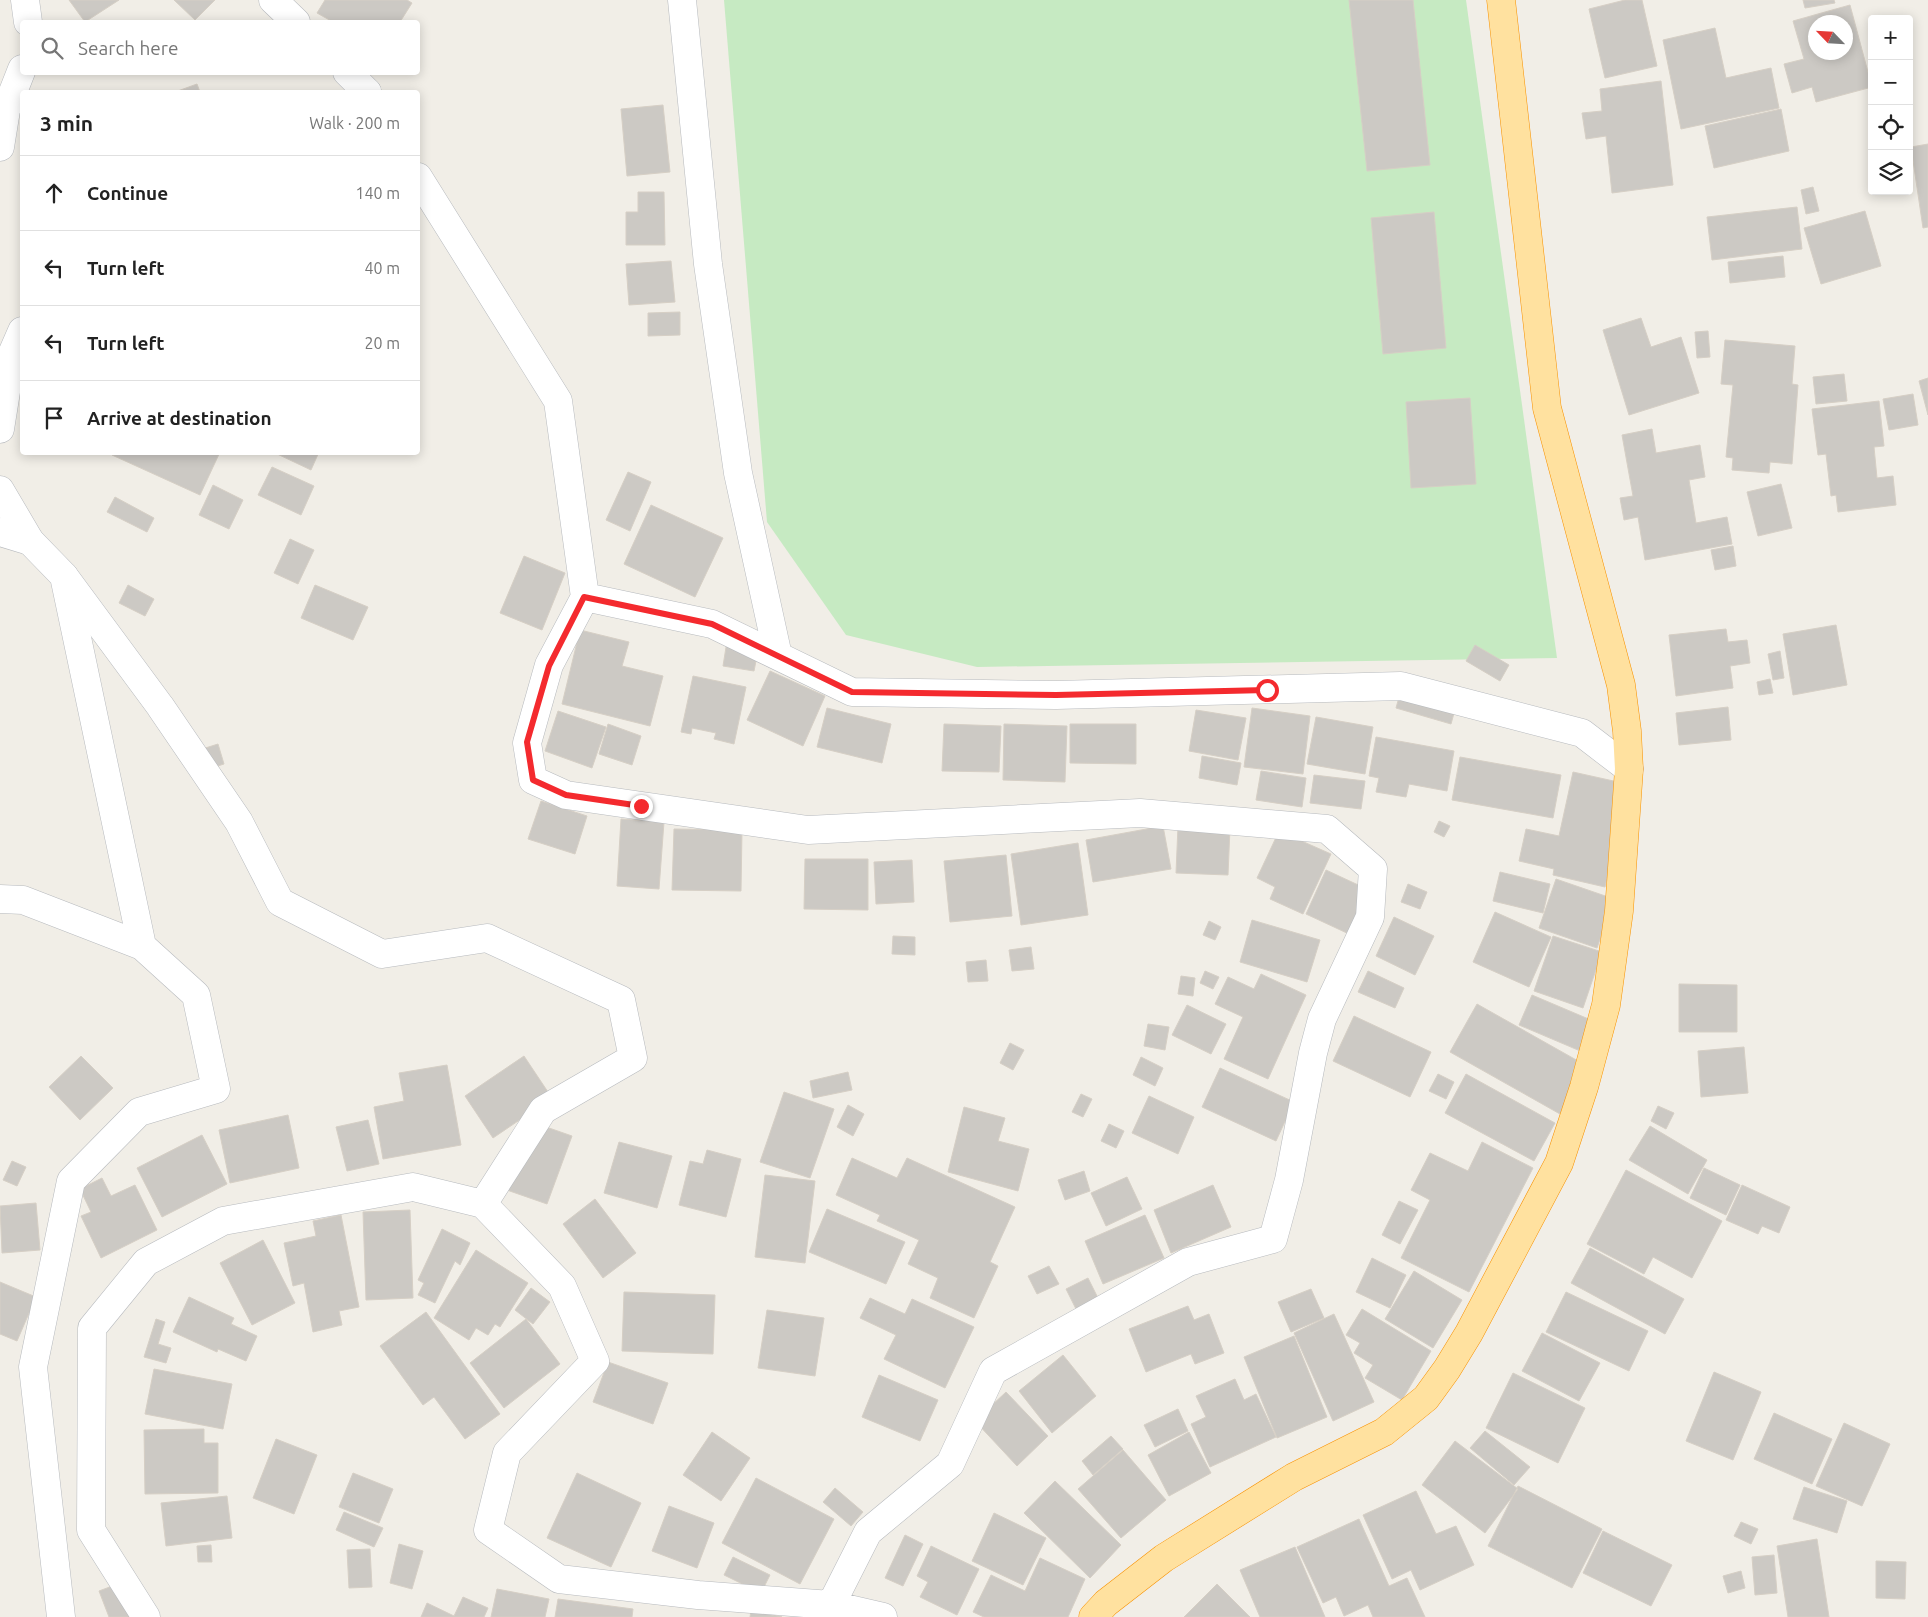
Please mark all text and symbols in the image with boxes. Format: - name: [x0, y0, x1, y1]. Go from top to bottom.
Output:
- north arrow: [1808, 15, 1853, 60]
- map controls: [1868, 15, 1913, 195]
- button: +: [1868, 15, 1913, 60]
- search box: [20, 20, 420, 75]
- icon: search: [38, 34, 66, 62]
- text: Search here: [78, 37, 178, 59]
- button: −: [1868, 60, 1913, 105]
- button: locate: [1868, 105, 1913, 150]
- text: 3 min: [40, 111, 93, 135]
- text: Walk · 200 m: [309, 114, 400, 132]
- button: layers: [1868, 150, 1913, 195]
- icon: ahead: [40, 179, 68, 207]
- text: Continue: [87, 182, 168, 204]
- text: 140 m: [355, 184, 400, 202]
- icon: left: [40, 254, 68, 282]
- text: Turn left: [87, 257, 165, 279]
- text: 40 m: [364, 259, 400, 277]
- icon: left: [40, 329, 68, 357]
- text: Turn left: [87, 332, 165, 354]
- text: 20 m: [364, 334, 400, 352]
- icon: arrive: [40, 404, 68, 432]
- text: Arrive at destination: [87, 407, 272, 429]
- route start: [1256, 679, 1279, 702]
- route end: [630, 795, 653, 818]

